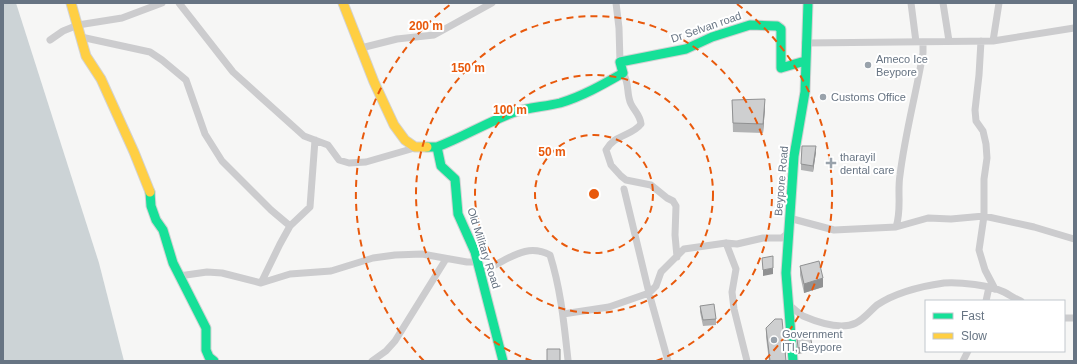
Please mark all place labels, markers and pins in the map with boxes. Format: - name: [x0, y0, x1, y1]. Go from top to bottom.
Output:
- place label: Ameco Ice Beypore: [876, 53, 928, 78]
- marker: Ameco Ice Beypore: [863, 60, 873, 70]
- place label: Customs Office: [831, 91, 906, 103]
- marker: Customs Office: [818, 92, 828, 102]
- place label: tharayil dental care: [840, 151, 894, 176]
- marker: tharayil dental care: [825, 157, 837, 169]
- centre of rings: [587, 187, 601, 201]
- place label: Government ITI, Beypore: [782, 328, 843, 353]
- marker: Government ITI, Beypore: [769, 335, 779, 345]

